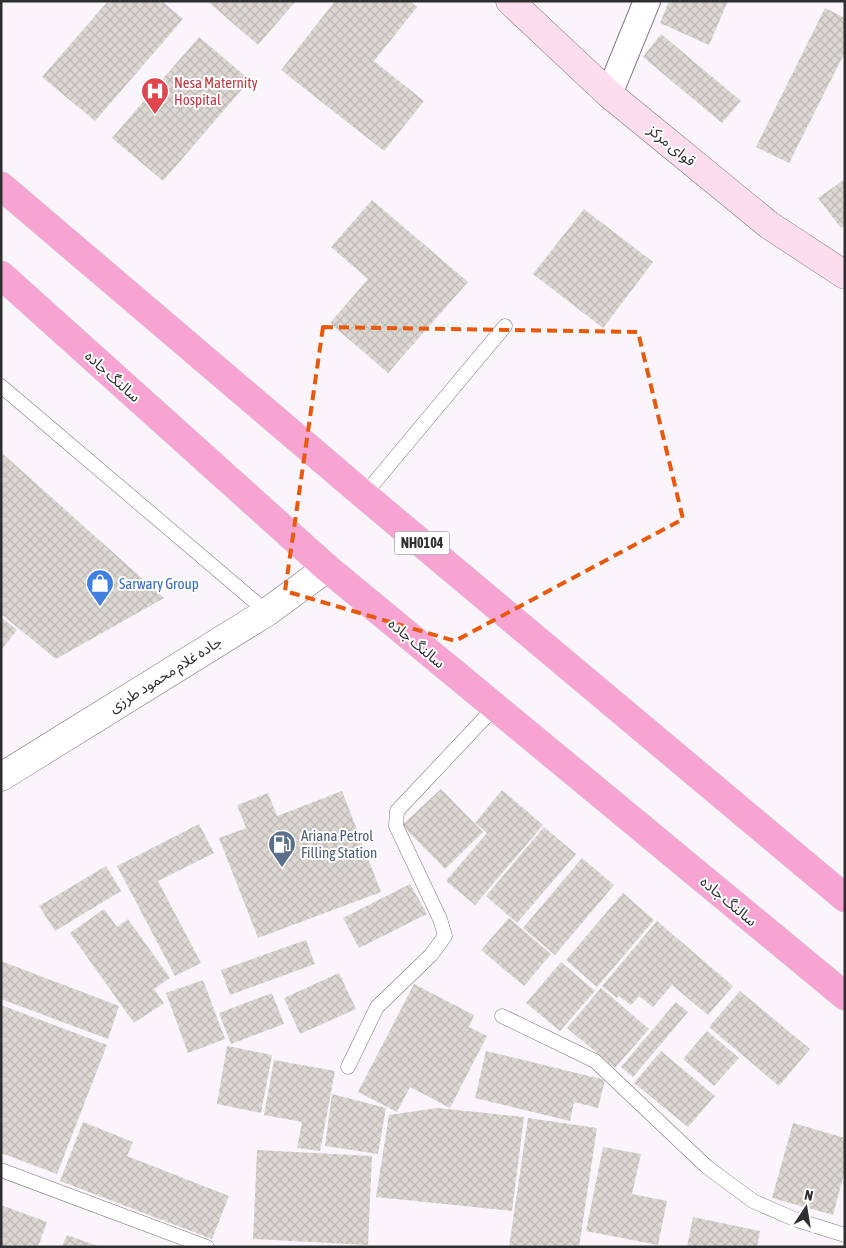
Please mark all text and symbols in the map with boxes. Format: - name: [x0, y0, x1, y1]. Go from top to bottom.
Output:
- place label: Nesa Maternity Hospital: [174, 74, 258, 108]
- hospital icon: Nesa Maternity Hospital: [140, 76, 170, 115]
- street label: قوای مرکز: [643, 120, 699, 170]
- street label: سالنگ جاده: [82, 347, 144, 405]
- road number: NH0104: [394, 532, 450, 554]
- shop icon: Sarwary Group: [85, 568, 115, 607]
- place label: Sarwary Group: [119, 575, 199, 592]
- street label: سالنگ جاده: [385, 615, 449, 672]
- street label: جاده غلام‌ محمود طرزی: [105, 632, 226, 718]
- place label: Ariana Petrol Filling Station: [301, 827, 377, 861]
- fuel station icon: Ariana Petrol Filling Station: [267, 829, 297, 868]
- street label: سالنگ جاده: [697, 873, 761, 930]
- north arrow: [781, 1183, 831, 1233]
- text: N: [803, 1187, 814, 1204]

